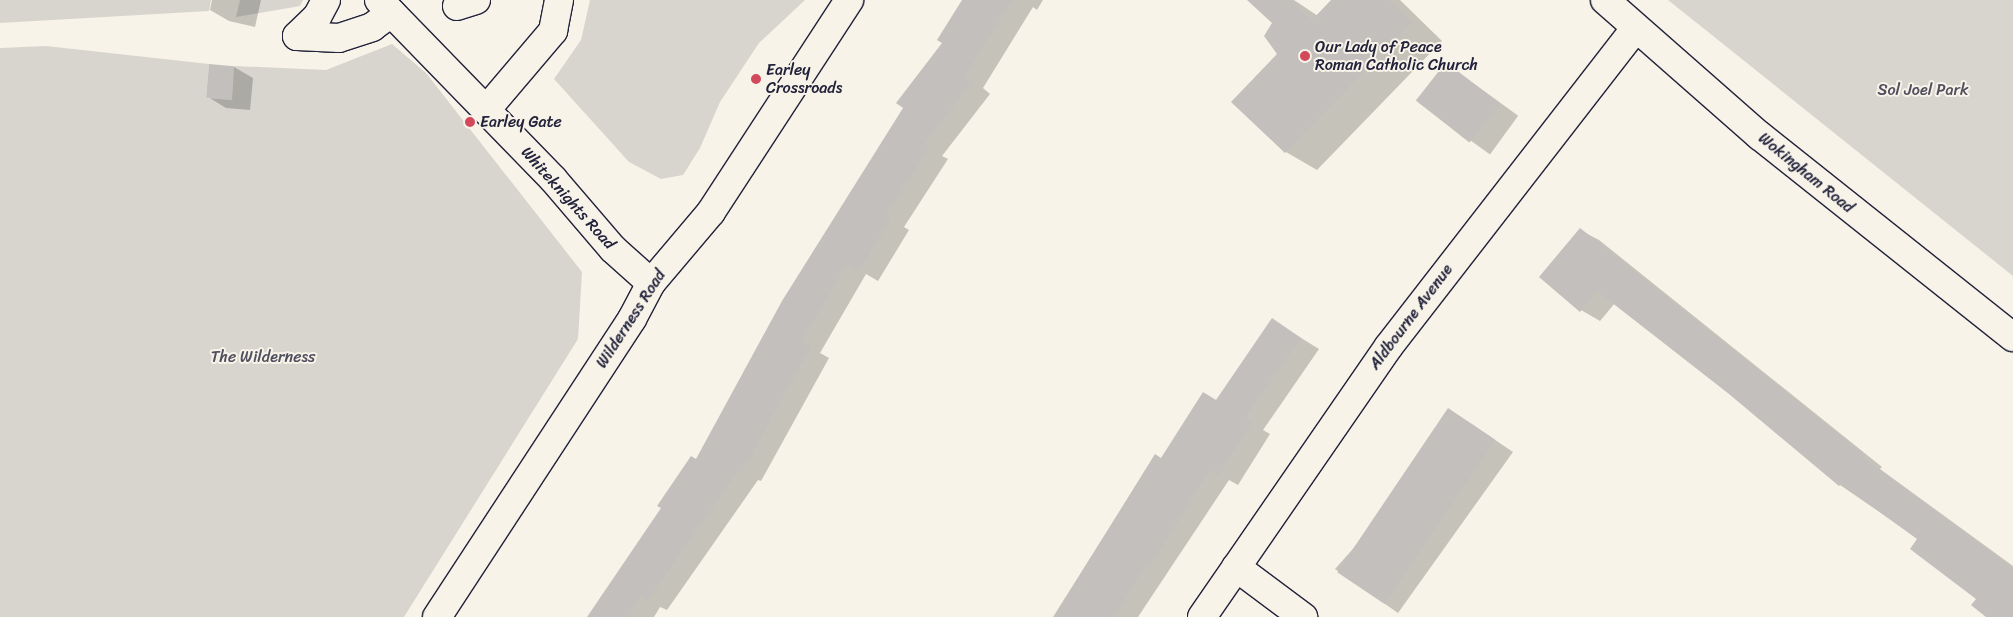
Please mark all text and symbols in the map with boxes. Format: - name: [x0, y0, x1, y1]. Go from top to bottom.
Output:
- place label: Our Lady of Peace Roman Catholic Church: [1315, 37, 1478, 75]
- marker: Our Lady of Peace Roman Catholic Church: [1299, 50, 1311, 62]
- place label: Earley Crossroads: [766, 60, 842, 98]
- marker: Earley Crossroads: [750, 73, 762, 85]
- park label: Sol Joel Park: [1877, 80, 1969, 100]
- place label: Earley Gate: [480, 112, 562, 132]
- marker: Earley Gate: [464, 116, 476, 128]
- street label: Wokingham Road: [1754, 129, 1858, 217]
- street label: Whiteknights Road: [517, 143, 619, 253]
- street label: Aldbourne Avenue: [1365, 261, 1457, 373]
- street label: Wilderness Road: [592, 266, 670, 372]
- park label: The Wilderness: [211, 347, 315, 367]

